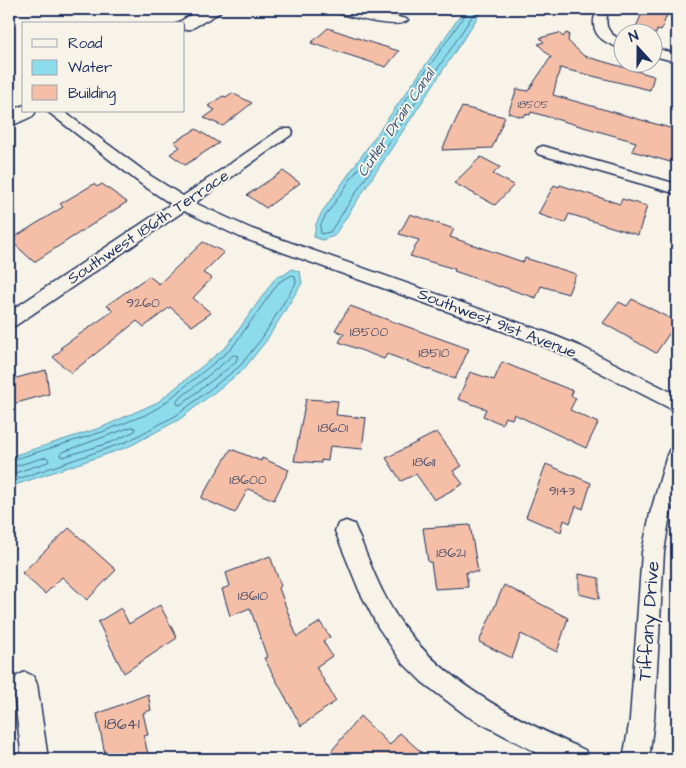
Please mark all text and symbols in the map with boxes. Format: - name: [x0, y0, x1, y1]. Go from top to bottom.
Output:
- legend: [22, 22, 185, 112]
- north arrow: [614, 22, 664, 72]
- text: N: [626, 26, 642, 48]
- text: Road: [68, 33, 103, 54]
- text: Water: [68, 57, 112, 78]
- water label: Cutler Drain Canal: [352, 63, 441, 181]
- text: Building: [68, 83, 116, 105]
- house number: 18505: [517, 97, 549, 112]
- street label: Southwest 186th Terrace: [63, 164, 234, 289]
- street label: Southwest 91st Avenue: [414, 283, 580, 364]
- house number: 9260: [126, 293, 160, 313]
- house number: 18500: [350, 322, 388, 342]
- house number: 18510: [418, 343, 450, 363]
- house number: 18601: [318, 418, 348, 438]
- house number: 18611: [412, 452, 436, 472]
- house number: 18600: [229, 470, 267, 490]
- house number: 9143: [549, 481, 575, 501]
- house number: 18621: [436, 543, 466, 563]
- street label: Tiffany Drive: [631, 560, 668, 682]
- house number: 18610: [238, 586, 268, 606]
- house number: 18641: [104, 713, 140, 735]

